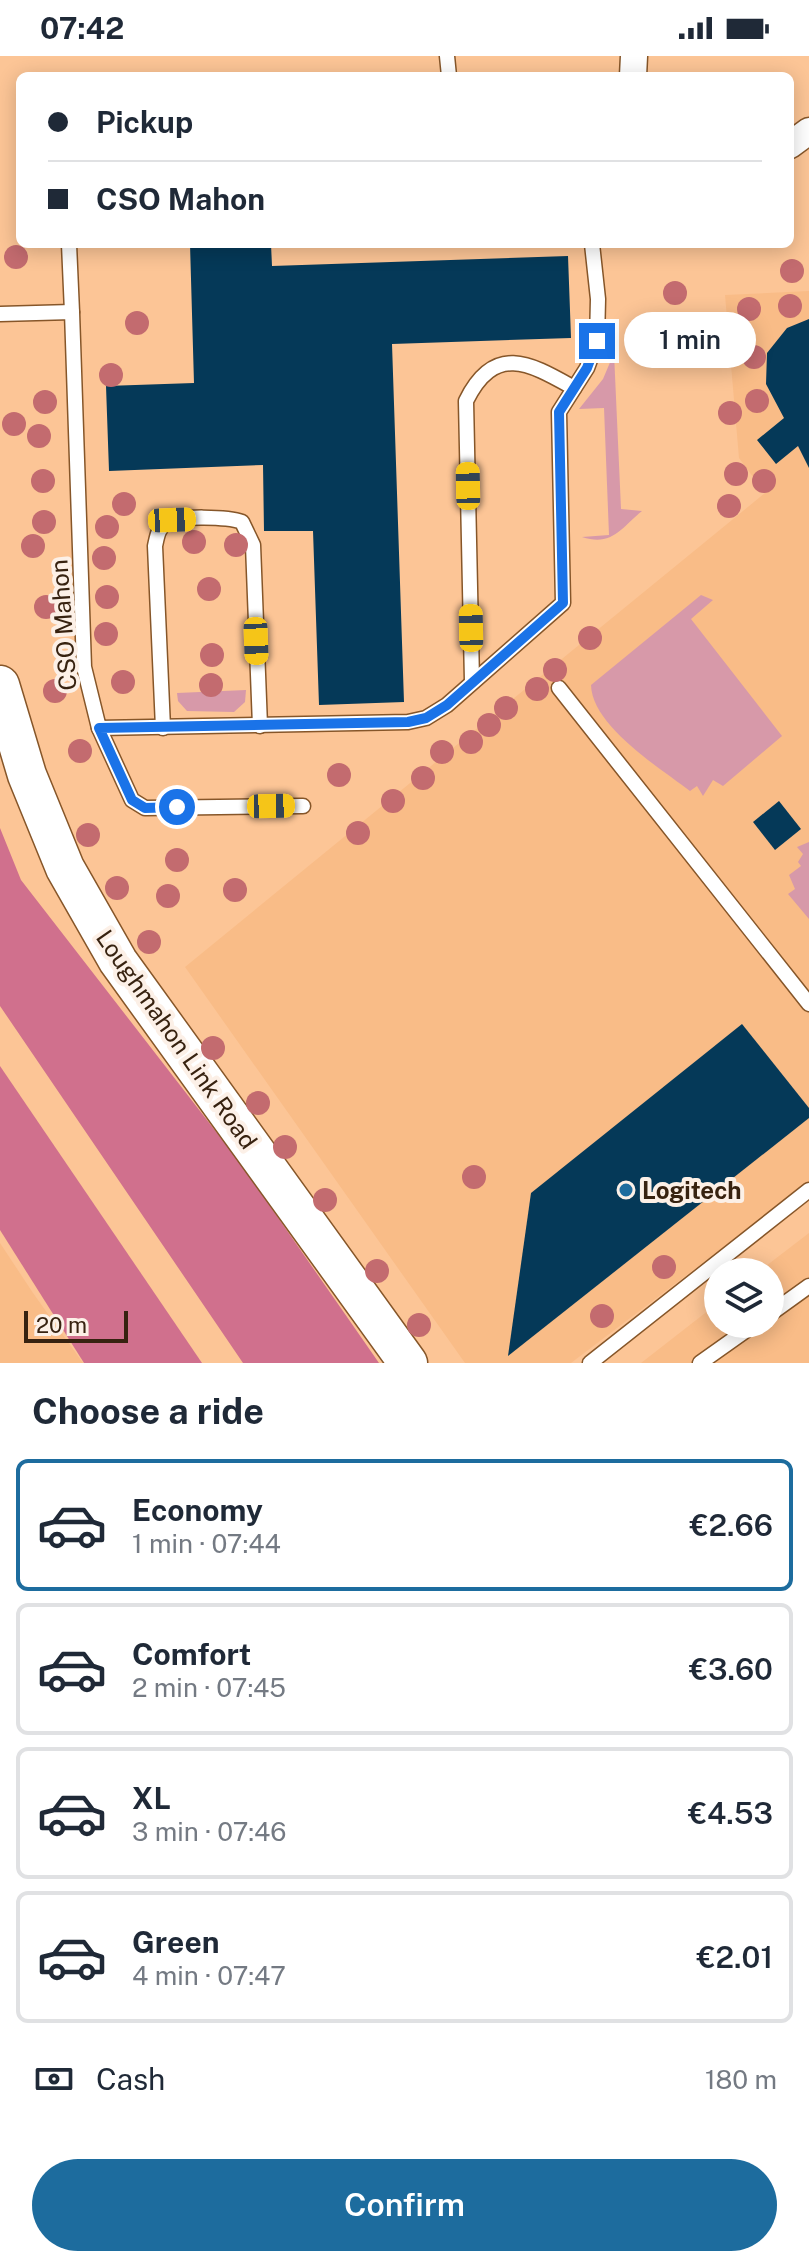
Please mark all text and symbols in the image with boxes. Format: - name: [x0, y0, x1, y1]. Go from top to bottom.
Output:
- text: 07:42: [40, 10, 124, 46]
- text: Pickup: [96, 104, 193, 140]
- text: CSO Mahon: [96, 181, 265, 217]
- callout: 1 min: [625, 313, 757, 369]
- route end: [579, 323, 615, 359]
- text: 1 min: [659, 324, 721, 355]
- car: [456, 462, 480, 510]
- car: [148, 507, 196, 533]
- street label: CSO Mahon: [44, 558, 82, 692]
- car: [459, 604, 483, 652]
- car: [243, 617, 269, 665]
- route start: [159, 789, 195, 825]
- car: [247, 794, 295, 818]
- street label: Loughmahon Link Road: [91, 924, 263, 1154]
- place label: Logitech: [642, 1176, 741, 1204]
- marker: Logitech: [617, 1181, 635, 1199]
- map controls: [704, 1258, 784, 1338]
- button: layers: [704, 1258, 784, 1338]
- scale bar: [24, 1307, 128, 1343]
- text: 20 m: [36, 1312, 87, 1338]
- text: Choose a ride: [32, 1390, 264, 1432]
- icon: car: [36, 1489, 108, 1561]
- text: Economy: [132, 1492, 263, 1528]
- text: €2.66: [690, 1507, 773, 1543]
- text: 1 min · 07:44: [132, 1528, 281, 1559]
- icon: car: [36, 1633, 108, 1705]
- text: Comfort: [132, 1636, 251, 1672]
- text: €3.60: [689, 1651, 773, 1687]
- text: 2 min · 07:45: [132, 1672, 286, 1703]
- icon: car: [36, 1777, 108, 1849]
- text: XL: [132, 1780, 171, 1816]
- text: €4.53: [688, 1795, 773, 1831]
- text: 3 min · 07:46: [132, 1816, 287, 1847]
- icon: car: [36, 1921, 108, 1993]
- text: Green: [132, 1924, 219, 1960]
- text: €2.01: [697, 1939, 773, 1975]
- text: 4 min · 07:47: [132, 1960, 286, 1991]
- icon: cash: [32, 2057, 76, 2101]
- text: Cash: [96, 2061, 165, 2097]
- text: 180 m: [705, 2064, 777, 2095]
- button: Confirm: [32, 2159, 777, 2251]

